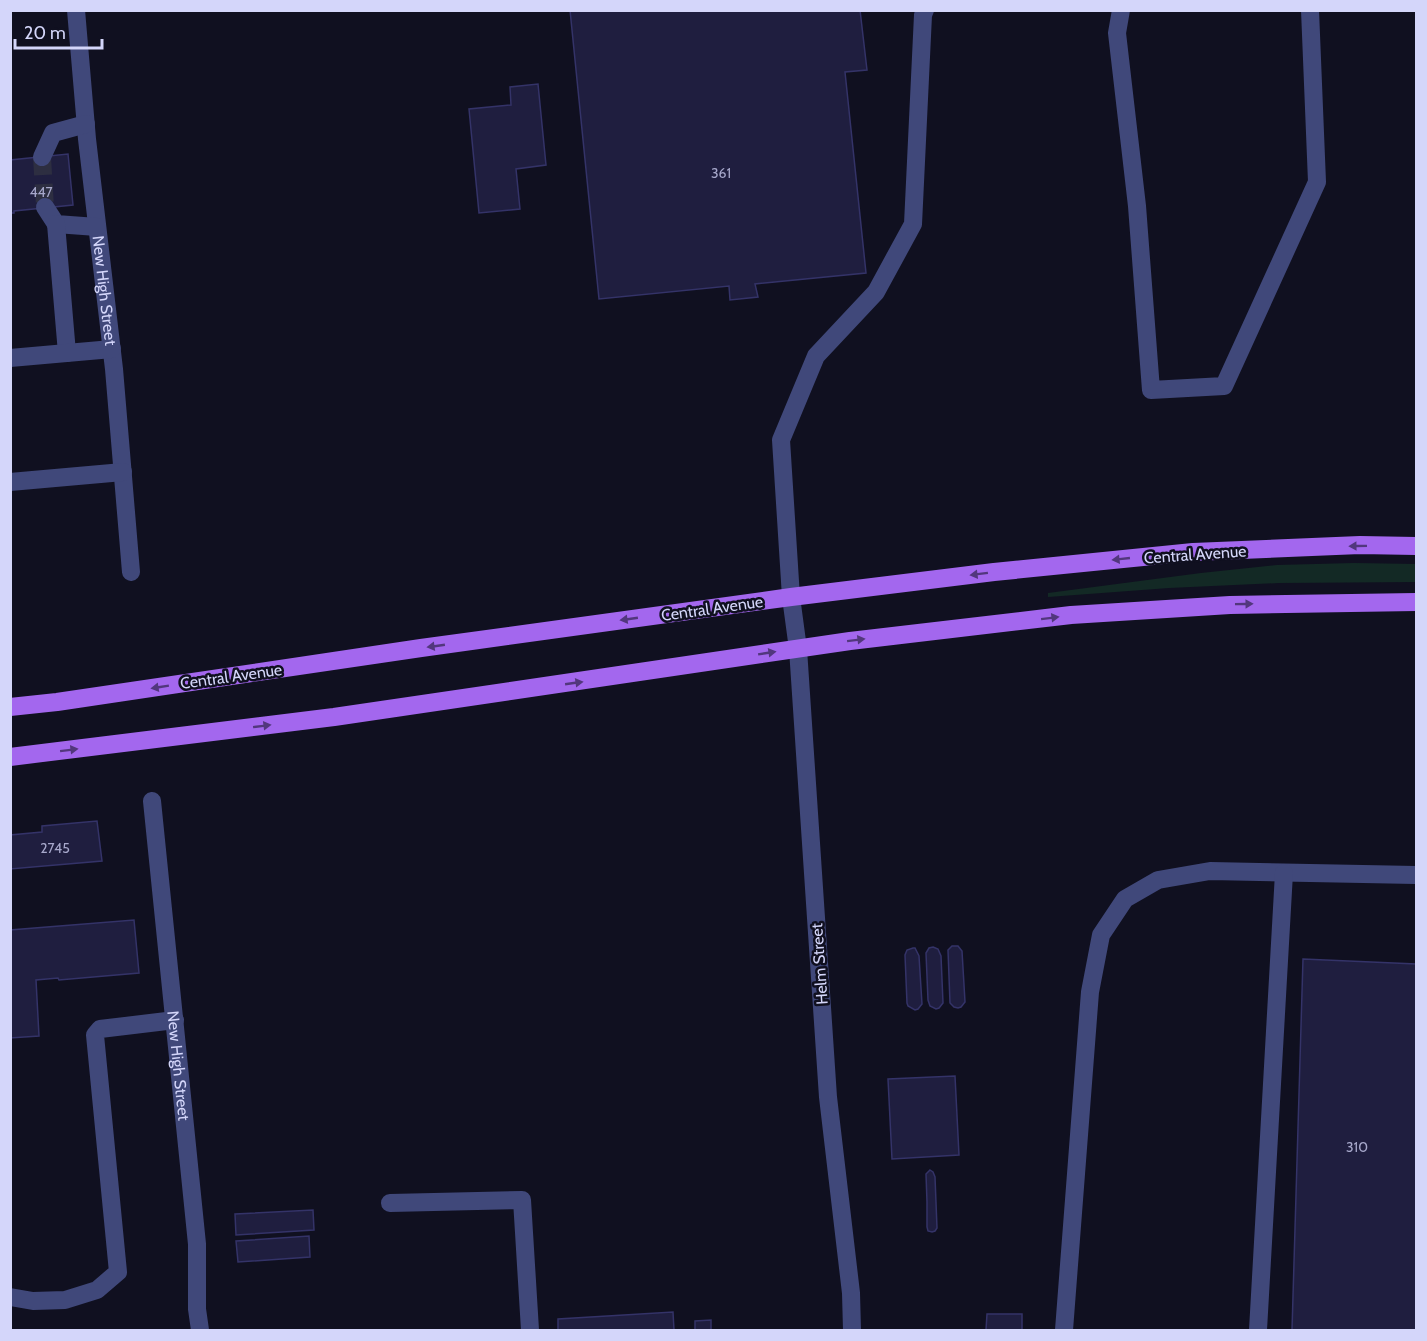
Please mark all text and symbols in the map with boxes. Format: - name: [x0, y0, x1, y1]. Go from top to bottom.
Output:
- scale bar: [15, 12, 102, 50]
- text: 20 m: [24, 22, 66, 44]
- house number: 361: [711, 164, 731, 182]
- house number: 447: [29, 183, 53, 201]
- street label: New High Street: [88, 235, 120, 347]
- street label: Central Avenue: [1143, 541, 1247, 568]
- one-way arrow: [1349, 541, 1368, 551]
- one-way arrow: [1112, 554, 1131, 564]
- one-way arrow: [970, 569, 989, 578]
- street label: Central Avenue: [660, 592, 764, 625]
- one-way arrow: [1235, 599, 1254, 609]
- one-way arrow: [1040, 613, 1059, 623]
- one-way arrow: [620, 615, 639, 624]
- one-way arrow: [846, 636, 865, 645]
- one-way arrow: [427, 641, 446, 651]
- one-way arrow: [758, 649, 777, 658]
- street label: Central Avenue: [179, 660, 283, 693]
- one-way arrow: [565, 678, 584, 687]
- one-way arrow: [151, 682, 170, 691]
- one-way arrow: [253, 722, 272, 731]
- one-way arrow: [59, 746, 78, 755]
- house number: 2745: [40, 839, 70, 857]
- street label: Helm Street: [807, 922, 832, 1005]
- street label: New High Street: [163, 1010, 193, 1122]
- house number: 310: [1346, 1138, 1368, 1156]

